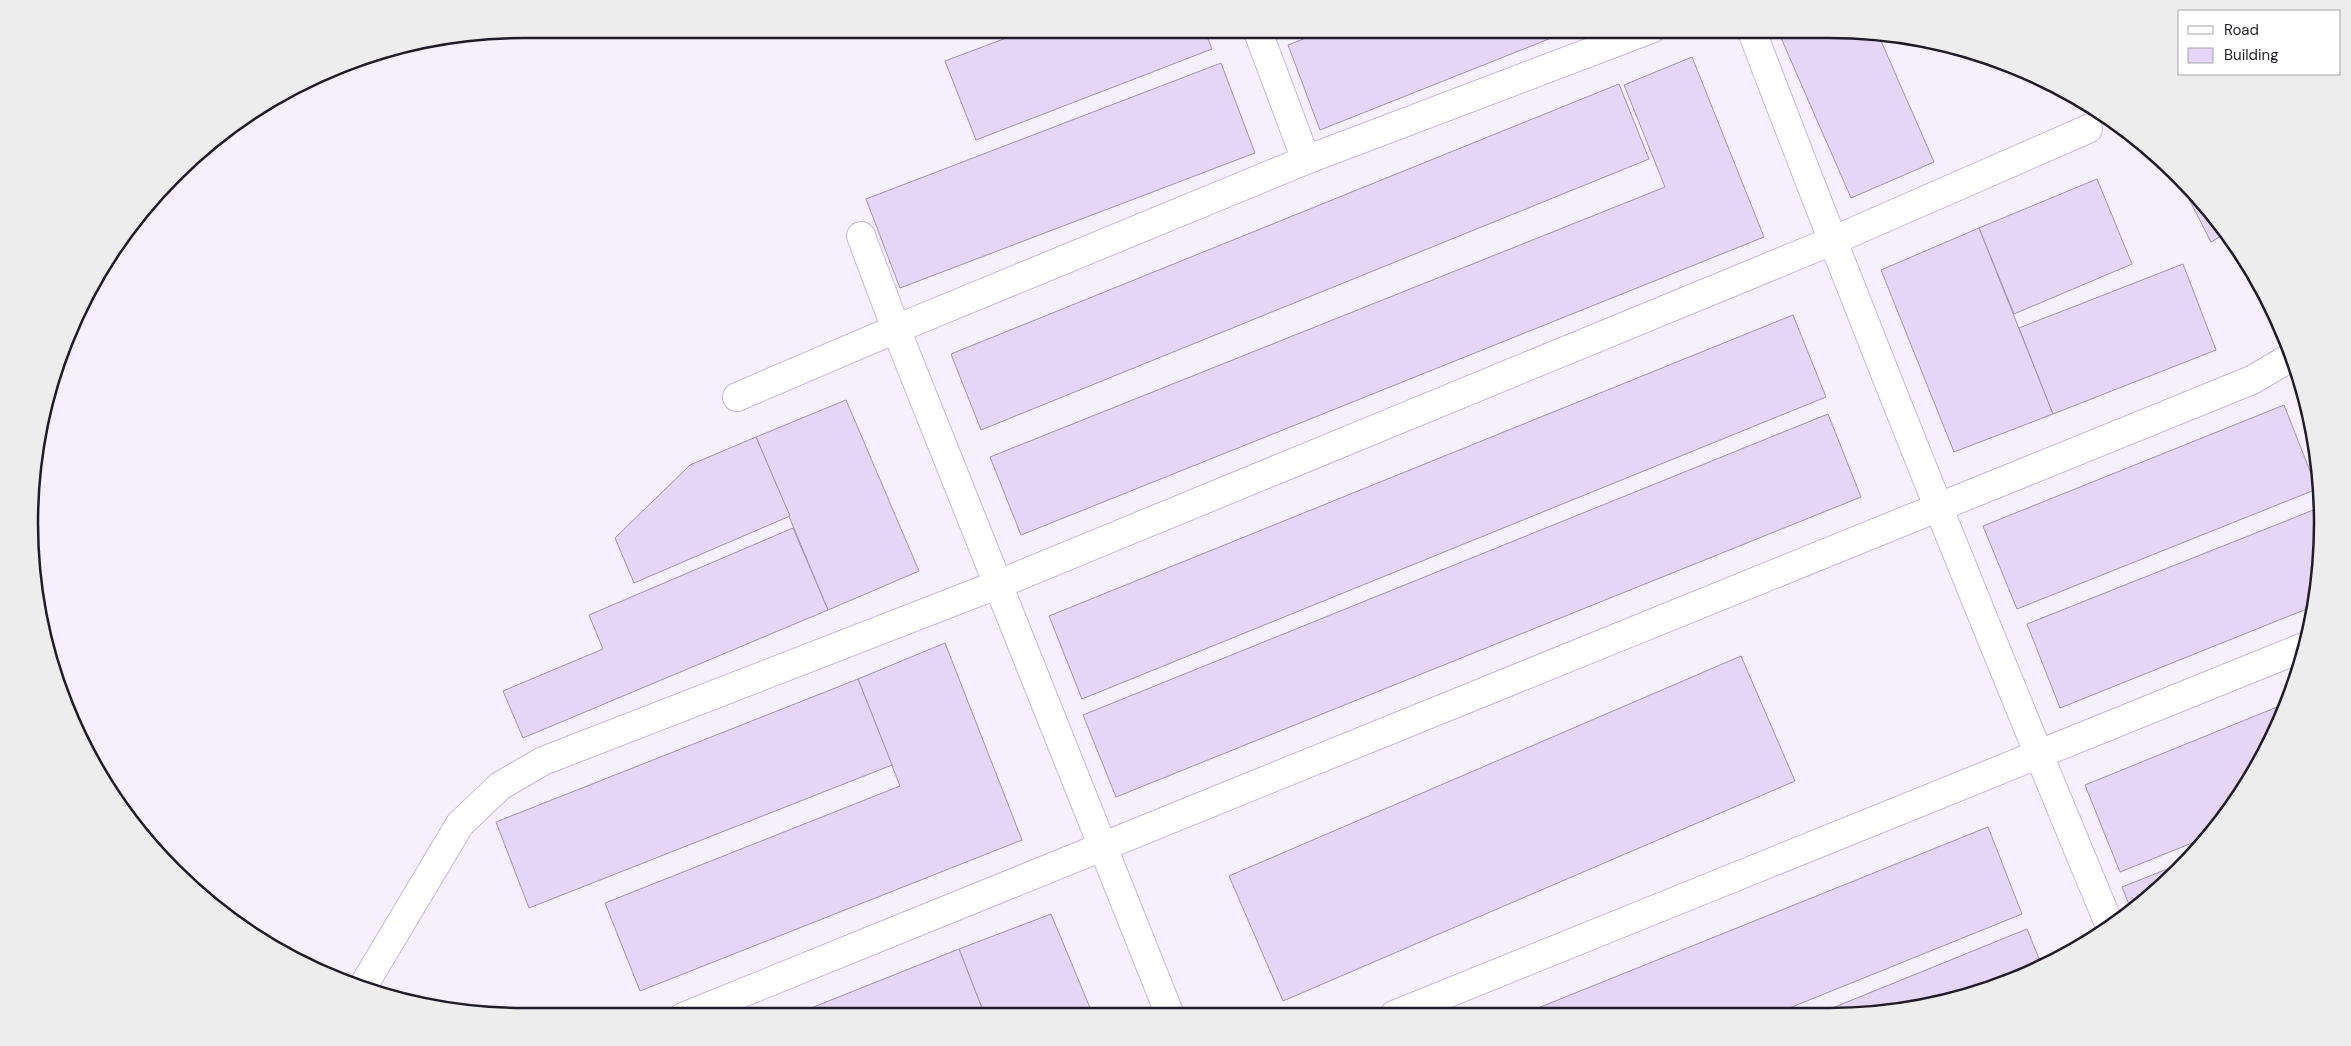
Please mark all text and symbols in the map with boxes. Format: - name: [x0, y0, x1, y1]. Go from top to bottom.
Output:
- legend: [2178, 10, 2341, 75]
- text: Road: [2224, 20, 2259, 40]
- text: Building: [2224, 45, 2279, 65]

